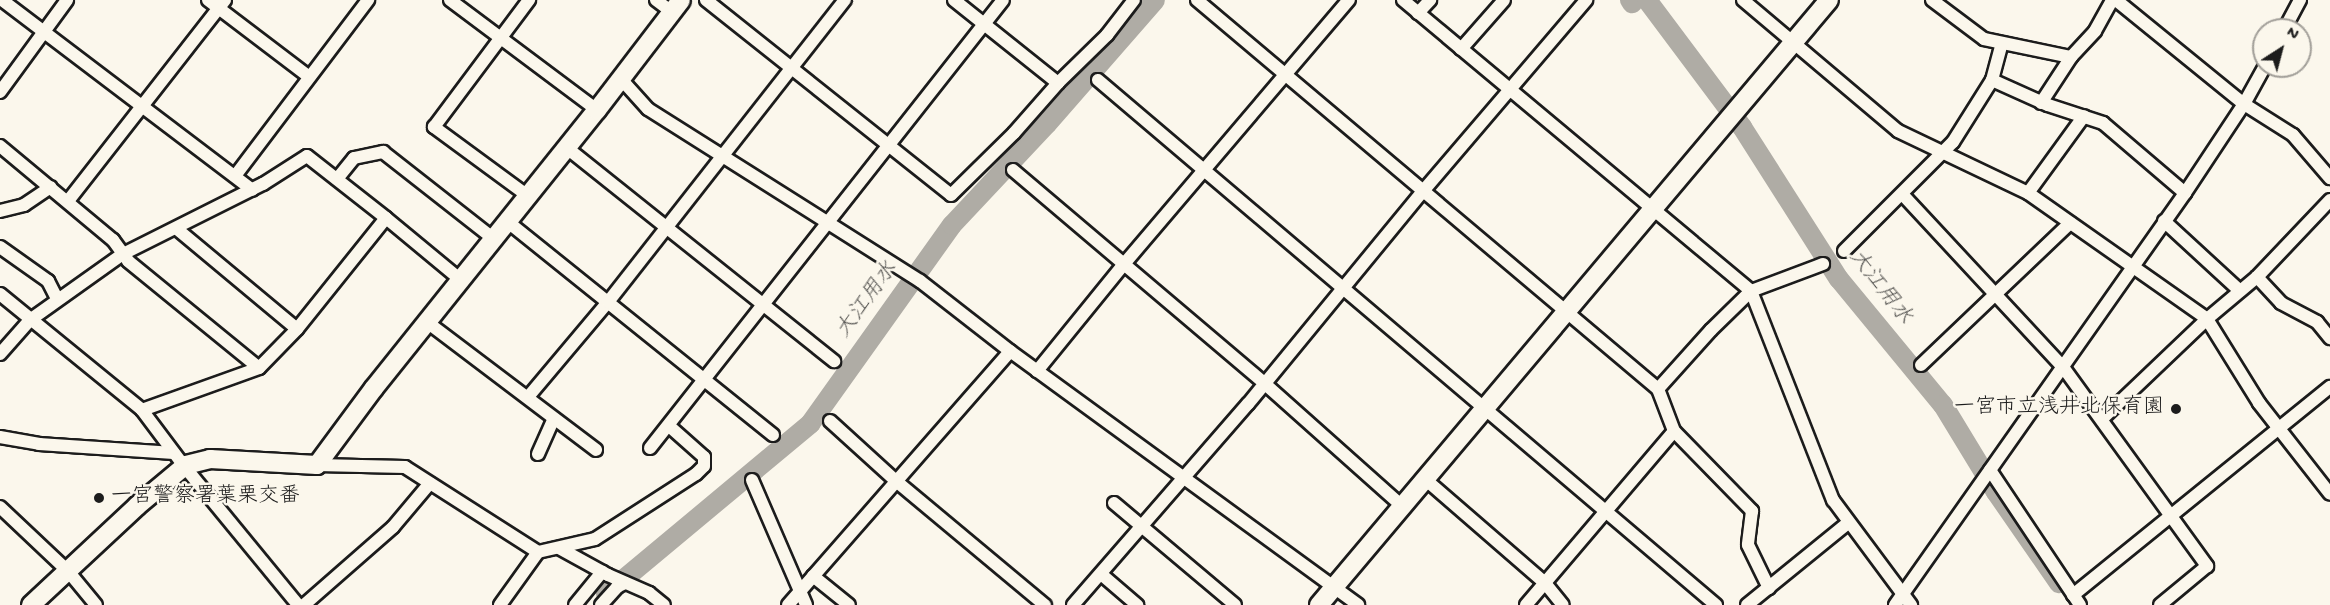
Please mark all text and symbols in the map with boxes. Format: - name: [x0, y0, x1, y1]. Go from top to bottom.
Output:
- north arrow: [2252, 18, 2312, 78]
- text: N: [2282, 24, 2302, 45]
- water label: 大江用水: [1842, 245, 1916, 331]
- water label: 大江用水: [831, 258, 905, 344]
- place label: 一宮市立浅井北保育園: [1954, 396, 2164, 422]
- marker: 一宮市立浅井北保育園: [2169, 402, 2183, 416]
- place label: 一宮警察署葉栗交番: [111, 485, 300, 511]
- marker: 一宮警察署葉栗交番: [92, 491, 106, 505]

